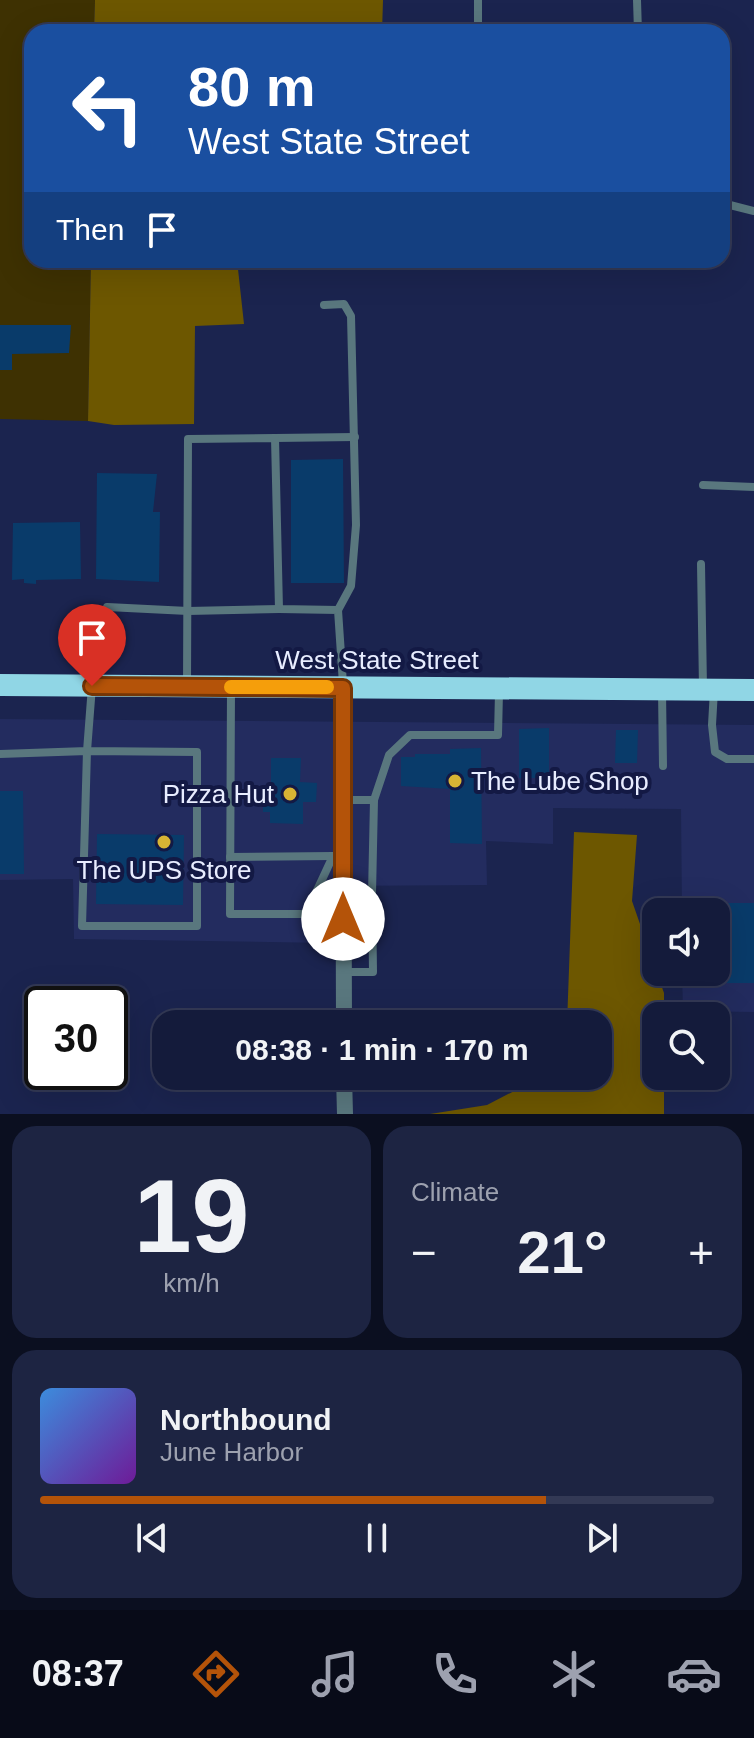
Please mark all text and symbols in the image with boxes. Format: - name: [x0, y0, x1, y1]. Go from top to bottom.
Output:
- text: 80 m: [188, 55, 316, 118]
- icon: left: [56, 56, 160, 160]
- text: West State Street: [188, 121, 469, 162]
- icon: arrive: [140, 208, 184, 252]
- text: Then: [56, 213, 124, 246]
- pin: [58, 604, 126, 686]
- icon: arrive: [70, 616, 114, 660]
- street label: West State Street: [275, 645, 479, 675]
- place label: The Lube Shop: [471, 766, 649, 796]
- marker: The Lube Shop: [446, 772, 464, 790]
- place label: Pizza Hut: [163, 779, 275, 809]
- marker: Pizza Hut: [281, 785, 299, 803]
- marker: The UPS Store: [155, 833, 173, 851]
- place label: The UPS Store: [77, 855, 251, 885]
- position arrow: [301, 877, 385, 961]
- map controls: [642, 898, 730, 1090]
- button: sound: [642, 898, 730, 986]
- speed limit sign: 30: [24, 986, 128, 1090]
- button: search: [642, 1002, 730, 1090]
- text: 08:38 · 1 min · 170 m: [235, 1033, 529, 1066]
- text: 19: [134, 1158, 249, 1274]
- text: Climate: [411, 1177, 499, 1207]
- text: 21°: [517, 1219, 608, 1286]
- text: −: [411, 1228, 437, 1277]
- text: +: [688, 1228, 714, 1277]
- text: km/h: [163, 1268, 220, 1298]
- text: Northbound: [160, 1403, 332, 1436]
- text: June Harbor: [160, 1437, 303, 1467]
- icon: previous: [130, 1516, 174, 1560]
- icon: pause: [355, 1516, 399, 1560]
- icon: next: [580, 1516, 624, 1560]
- icon: directions: [188, 1646, 244, 1702]
- icon: music: [307, 1646, 363, 1702]
- icon: phone: [427, 1646, 483, 1702]
- icon: climate: [546, 1646, 602, 1702]
- icon: car: [666, 1646, 722, 1702]
- text: 08:37: [32, 1653, 124, 1694]

